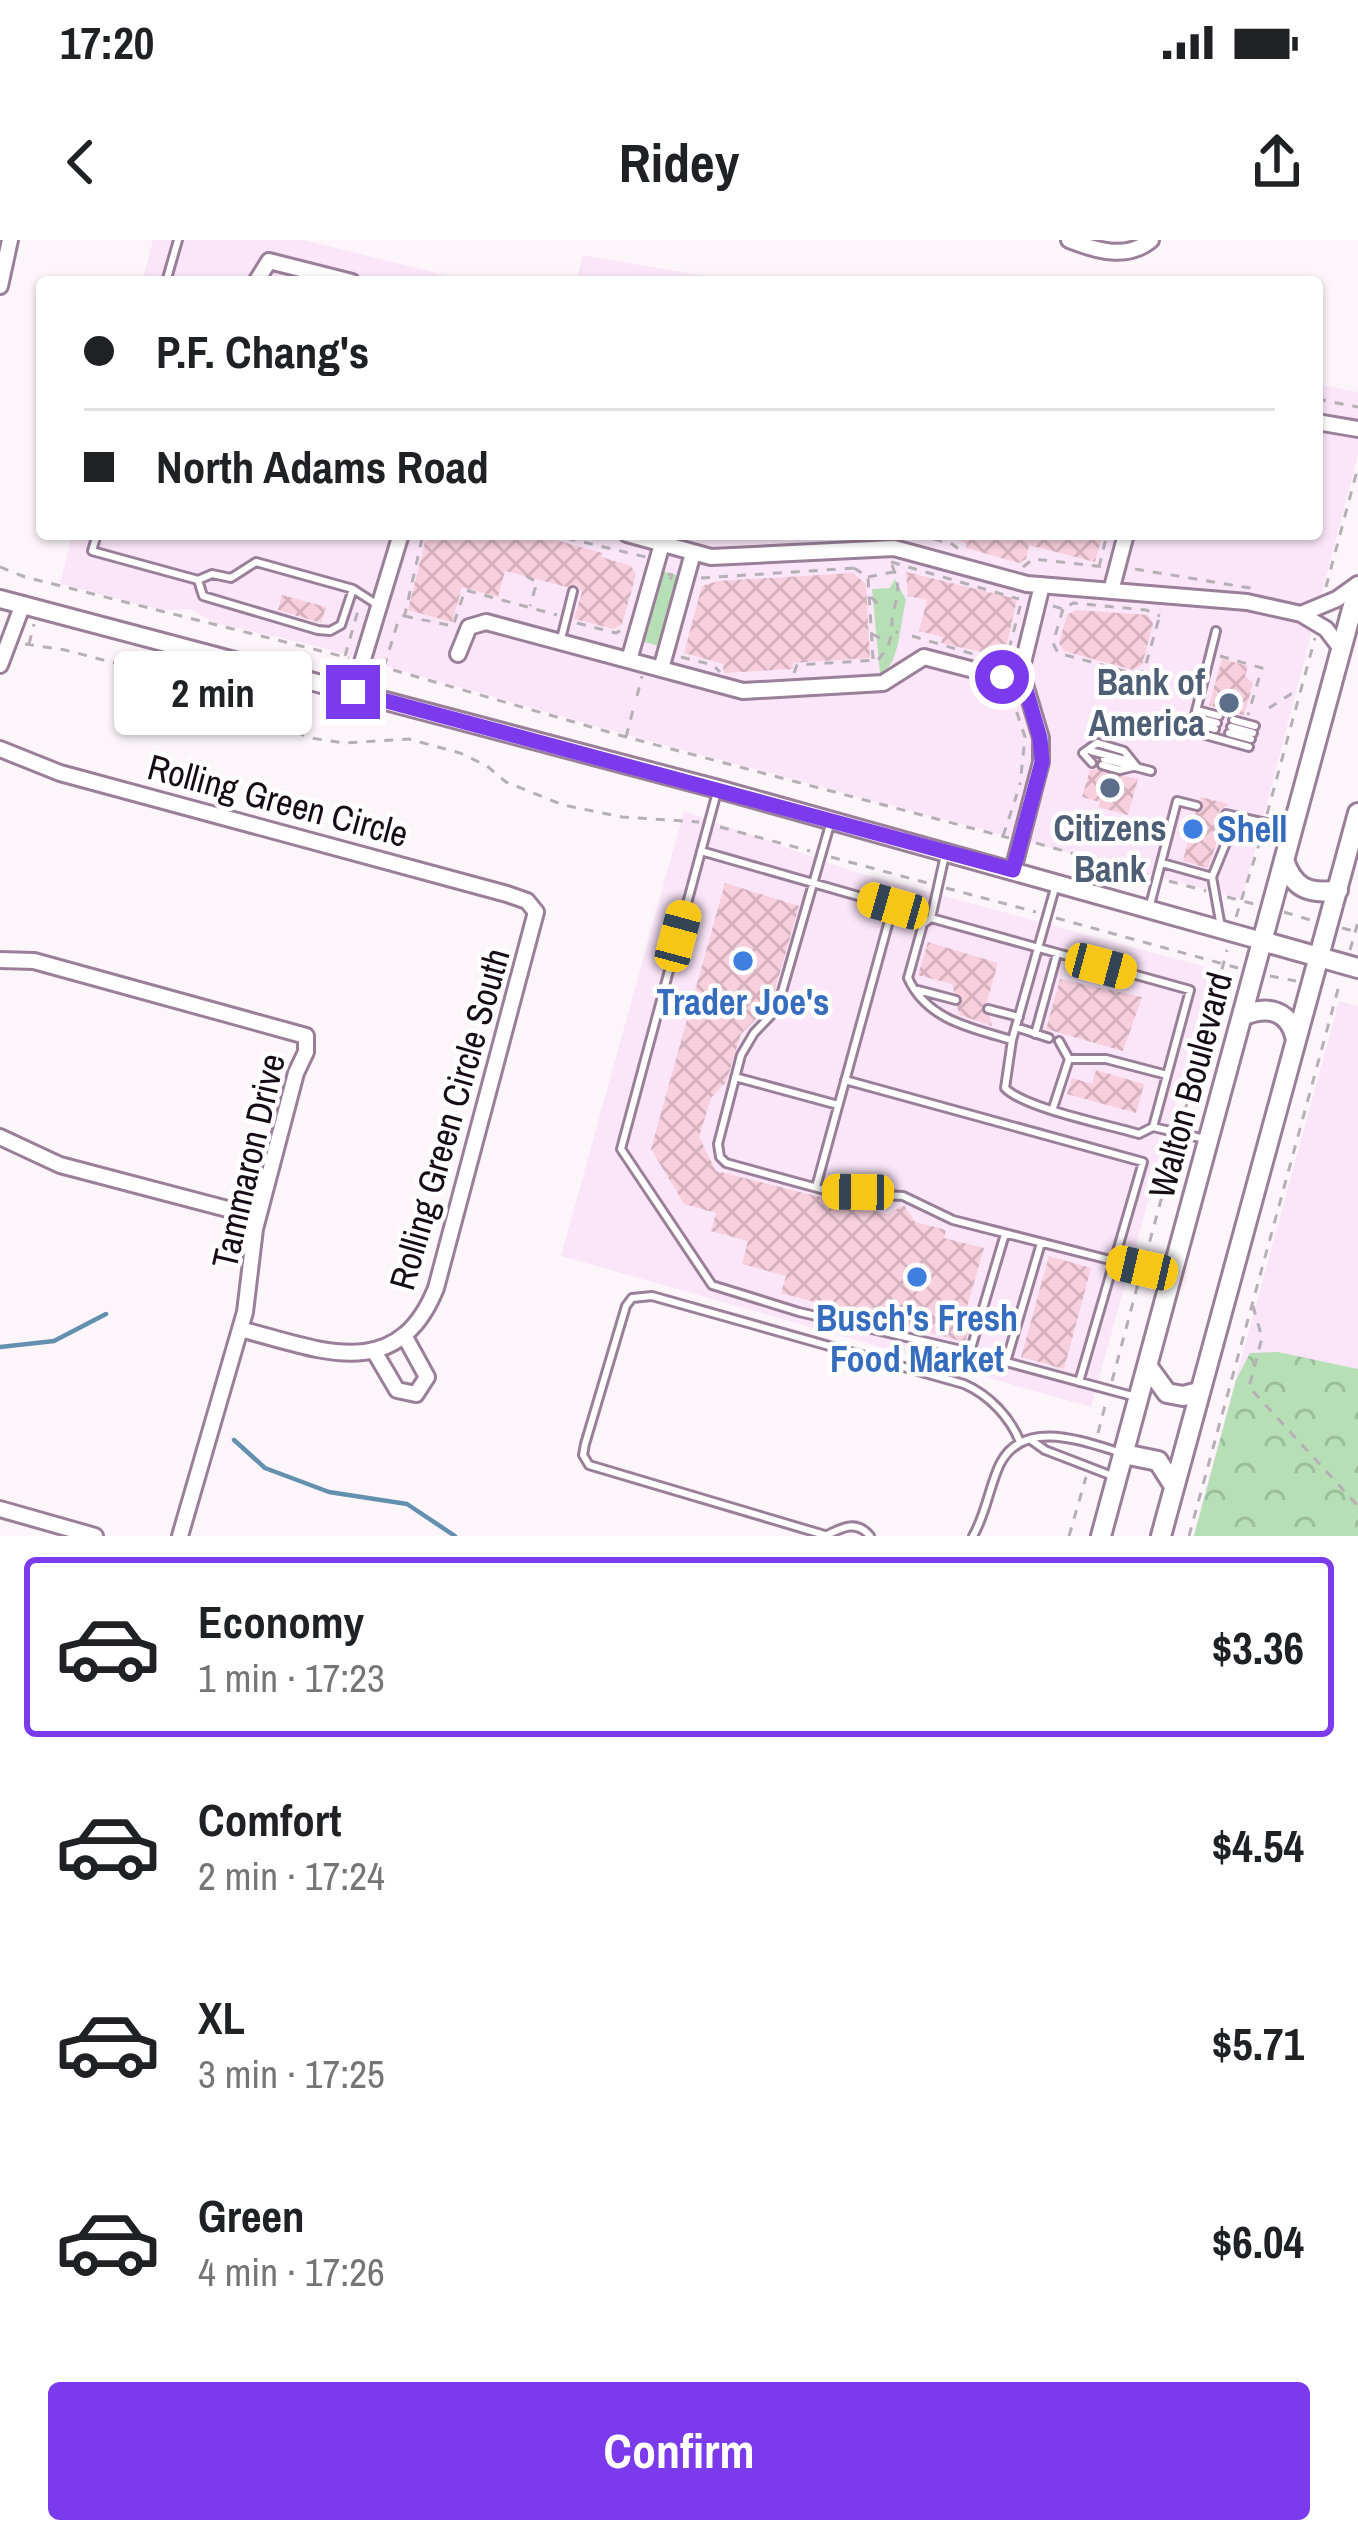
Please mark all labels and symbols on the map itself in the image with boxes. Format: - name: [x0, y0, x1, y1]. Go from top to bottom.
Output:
- callout: 2 min: [113, 650, 311, 734]
- route start: [975, 650, 1029, 704]
- place label: Bank of America: [1089, 658, 1206, 747]
- route end: [326, 665, 380, 719]
- marker: Bank of America: [1216, 690, 1242, 716]
- street label: Rolling Green Circle: [143, 742, 413, 858]
- marker: Citizens Bank: [1097, 775, 1123, 801]
- place label: Citizens Bank: [1053, 804, 1167, 893]
- place label: Shell: [1217, 805, 1288, 853]
- marker: Shell: [1180, 816, 1206, 842]
- car: [853, 879, 933, 933]
- car: [651, 897, 705, 975]
- car: [1062, 939, 1140, 993]
- street label: Rolling Green Circle South: [377, 943, 521, 1295]
- marker: Trader Joe's: [730, 948, 756, 974]
- street label: Walton Boulevard: [1137, 967, 1243, 1203]
- place label: Trader Joe's: [657, 978, 829, 1026]
- street label: Tammaron Drive: [200, 1049, 296, 1273]
- car: [822, 1173, 894, 1211]
- car: [1103, 1242, 1181, 1294]
- marker: Busch's Fresh Food Market: [904, 1264, 930, 1290]
- place label: Busch's Fresh Food Market: [816, 1294, 1018, 1383]

